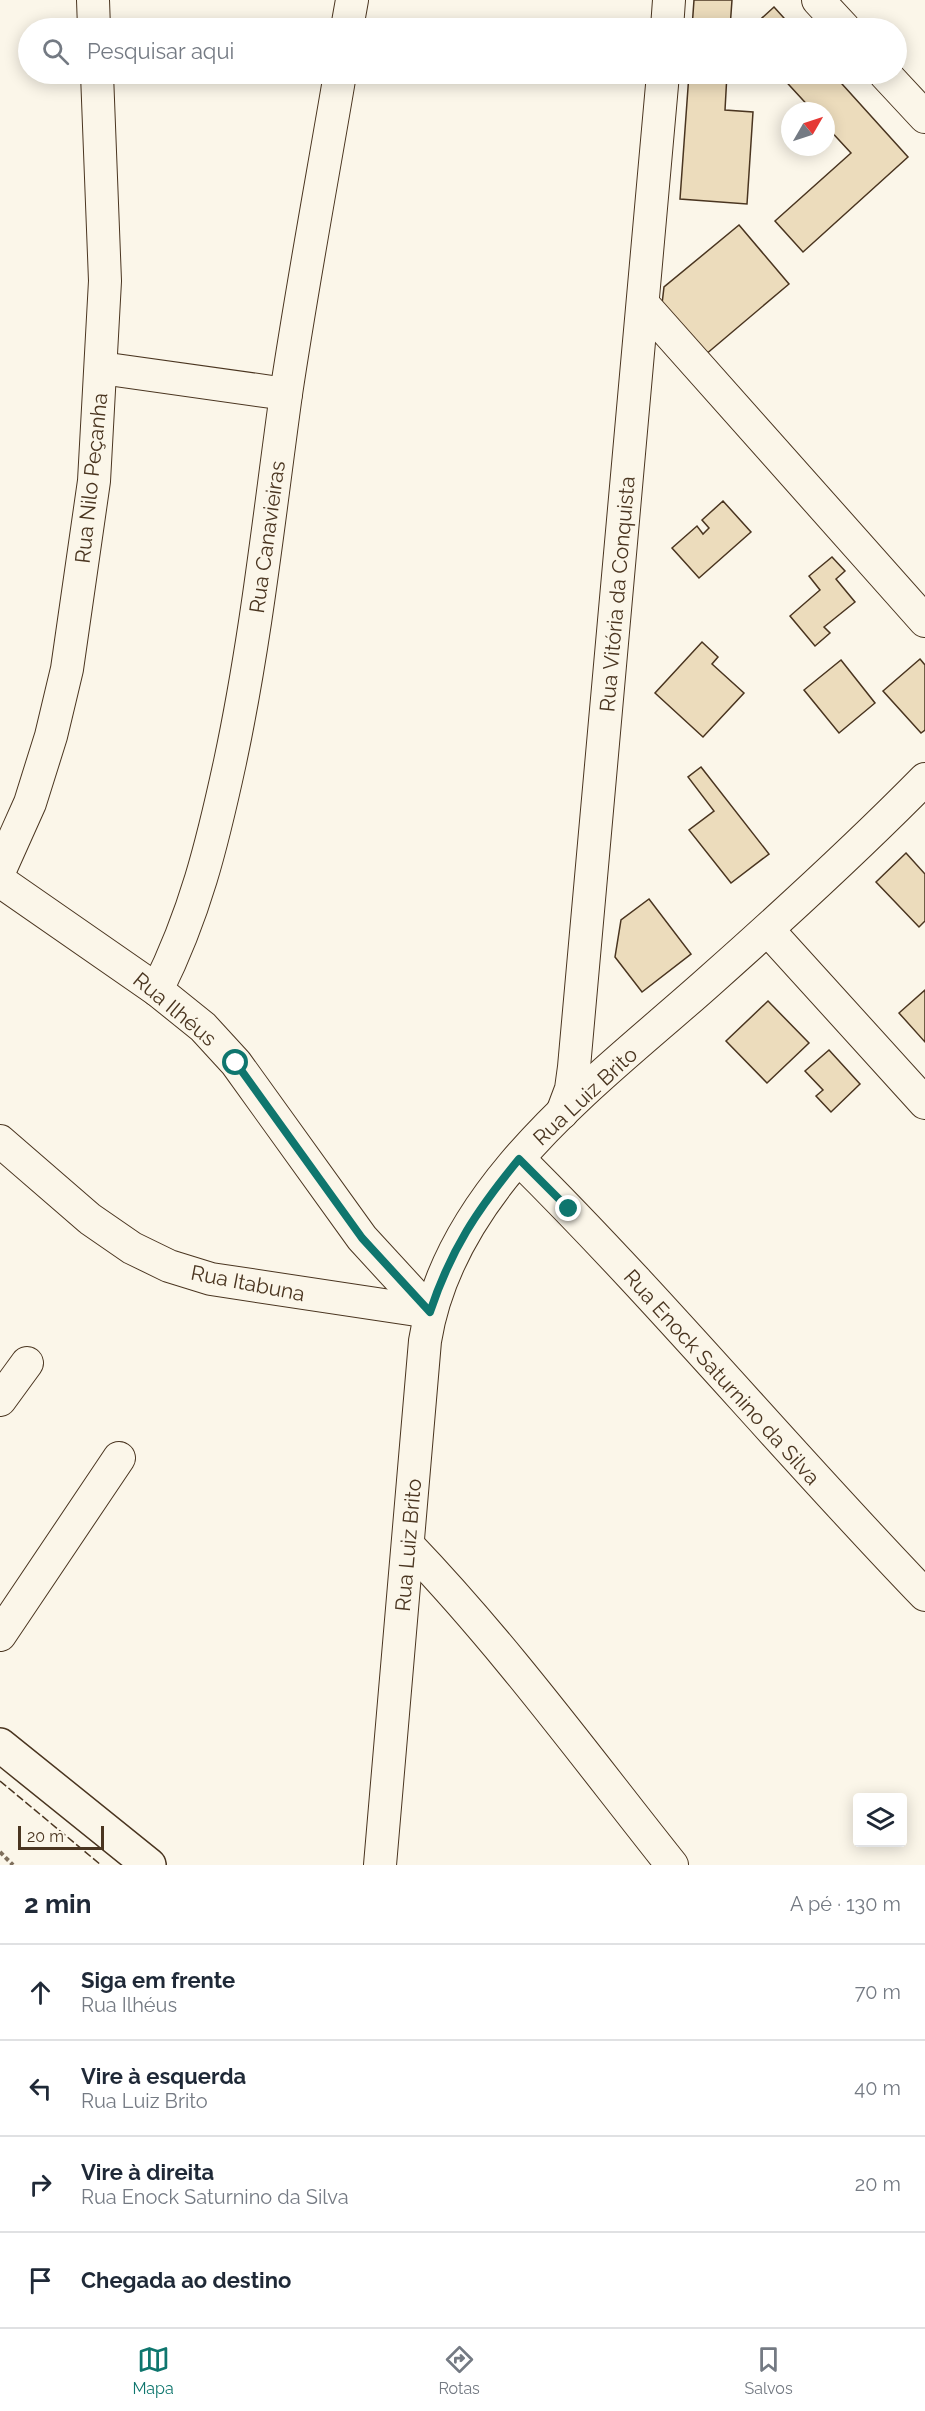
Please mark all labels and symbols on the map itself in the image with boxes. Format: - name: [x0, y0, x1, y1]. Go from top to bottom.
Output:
- north arrow: [781, 102, 835, 156]
- street label: Rua Nilo Peçanha: [70, 392, 112, 564]
- street label: Rua Canavieiras: [244, 459, 290, 615]
- street label: Rua Vitória da Conquista: [594, 475, 640, 713]
- street label: Rua Ilhéus: [128, 967, 222, 1051]
- street label: Rua Luiz Brito: [528, 1041, 642, 1151]
- route start: [222, 1049, 248, 1075]
- route end: [555, 1195, 581, 1221]
- street label: Rua Itabuna: [189, 1260, 307, 1306]
- street label: Rua Enock Saturnino da Silva: [619, 1264, 825, 1490]
- street label: Rua Luiz Brito: [390, 1478, 426, 1612]
- scale bar: [18, 1823, 104, 1850]

